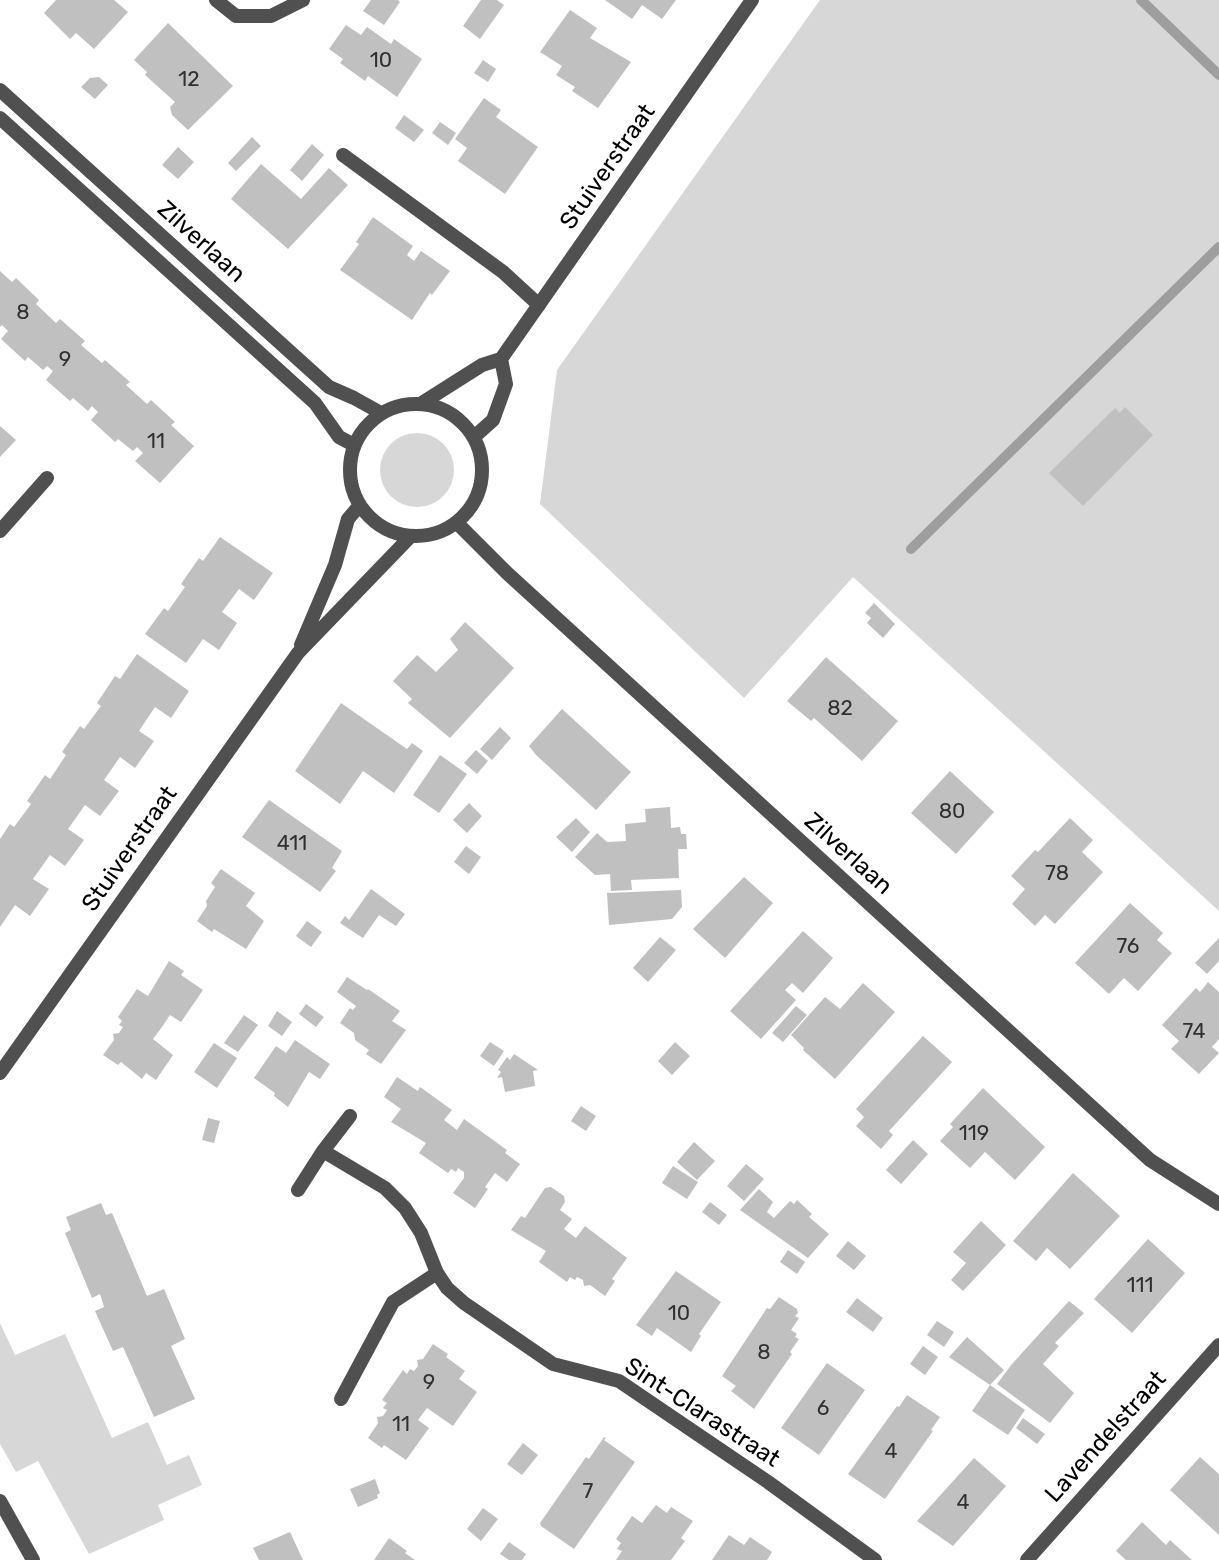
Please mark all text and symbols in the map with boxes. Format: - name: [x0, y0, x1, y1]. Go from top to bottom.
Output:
- house number: 10: [370, 48, 392, 74]
- house number: 12: [178, 67, 200, 93]
- street label: Stuiverstraat: [554, 99, 662, 235]
- street label: Zilverlaan: [151, 195, 251, 289]
- house number: 8: [16, 300, 30, 326]
- house number: 9: [59, 347, 71, 373]
- house number: 11: [147, 429, 165, 455]
- house number: 82: [827, 696, 853, 722]
- street label: Stuiverstraat: [76, 781, 184, 917]
- house number: 80: [939, 799, 965, 825]
- street label: Zilverlaan: [798, 807, 898, 901]
- house number: 411: [277, 831, 307, 857]
- house number: 78: [1045, 861, 1069, 887]
- house number: 76: [1117, 934, 1139, 960]
- house number: 74: [1182, 1019, 1206, 1045]
- house number: 119: [959, 1121, 989, 1147]
- house number: 111: [1127, 1273, 1153, 1299]
- house number: 10: [668, 1301, 690, 1327]
- house number: 8: [757, 1340, 771, 1366]
- street label: Sint-Clarastraat: [619, 1352, 785, 1474]
- street label: Lavendelstraat: [1039, 1365, 1173, 1509]
- house number: 9: [423, 1370, 435, 1396]
- house number: 6: [817, 1396, 829, 1422]
- house number: 11: [392, 1412, 410, 1438]
- house number: 4: [884, 1439, 898, 1465]
- house number: 7: [583, 1479, 593, 1505]
- house number: 4: [956, 1490, 970, 1516]

